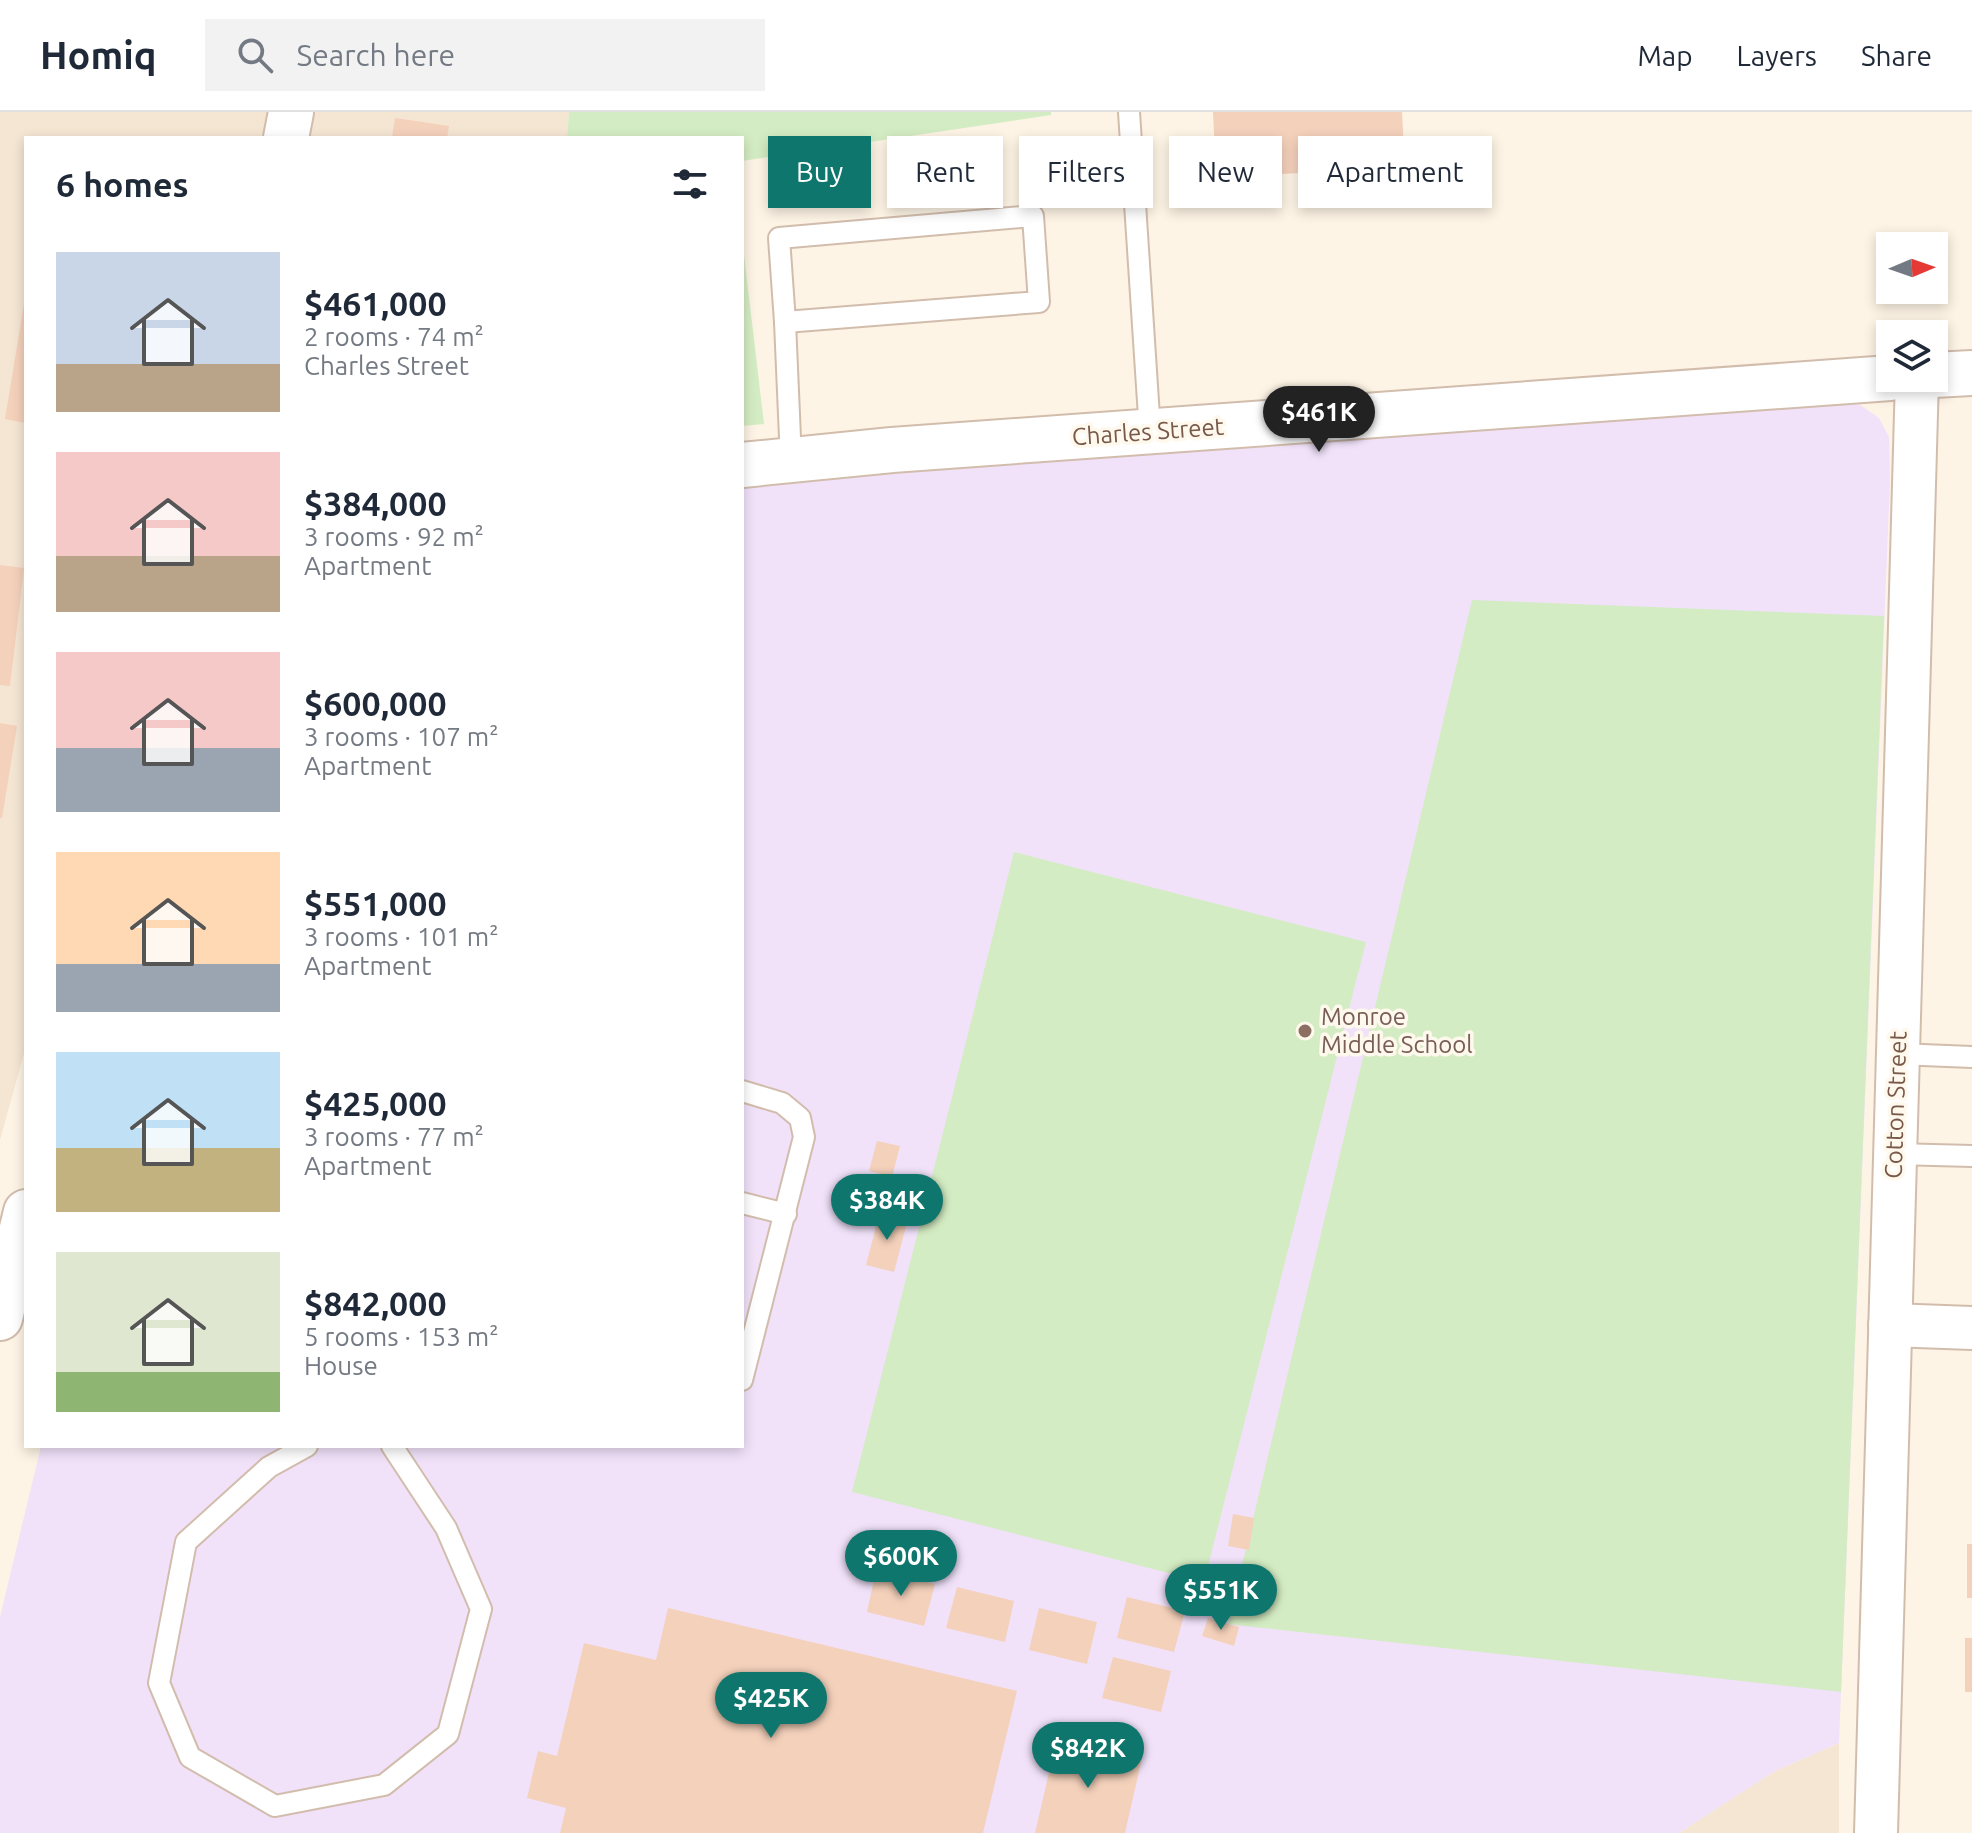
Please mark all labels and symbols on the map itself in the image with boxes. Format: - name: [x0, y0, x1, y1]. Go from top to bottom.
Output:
- north arrow: [1876, 232, 1948, 304]
- pin: $461K: [1263, 386, 1375, 454]
- street label: Charles Street: [1071, 413, 1225, 450]
- place label: Monroe Middle School: [1321, 1003, 1473, 1058]
- marker: Monroe Middle School: [1296, 1022, 1314, 1040]
- street label: Cotton Street: [1879, 1030, 1912, 1179]
- pin: $384K: [831, 1174, 943, 1242]
- pin: $600K: [845, 1530, 957, 1598]
- pin: $551K: [1165, 1564, 1277, 1632]
- pin: $425K: [715, 1672, 827, 1740]
- pin: $842K: [1032, 1722, 1144, 1790]

